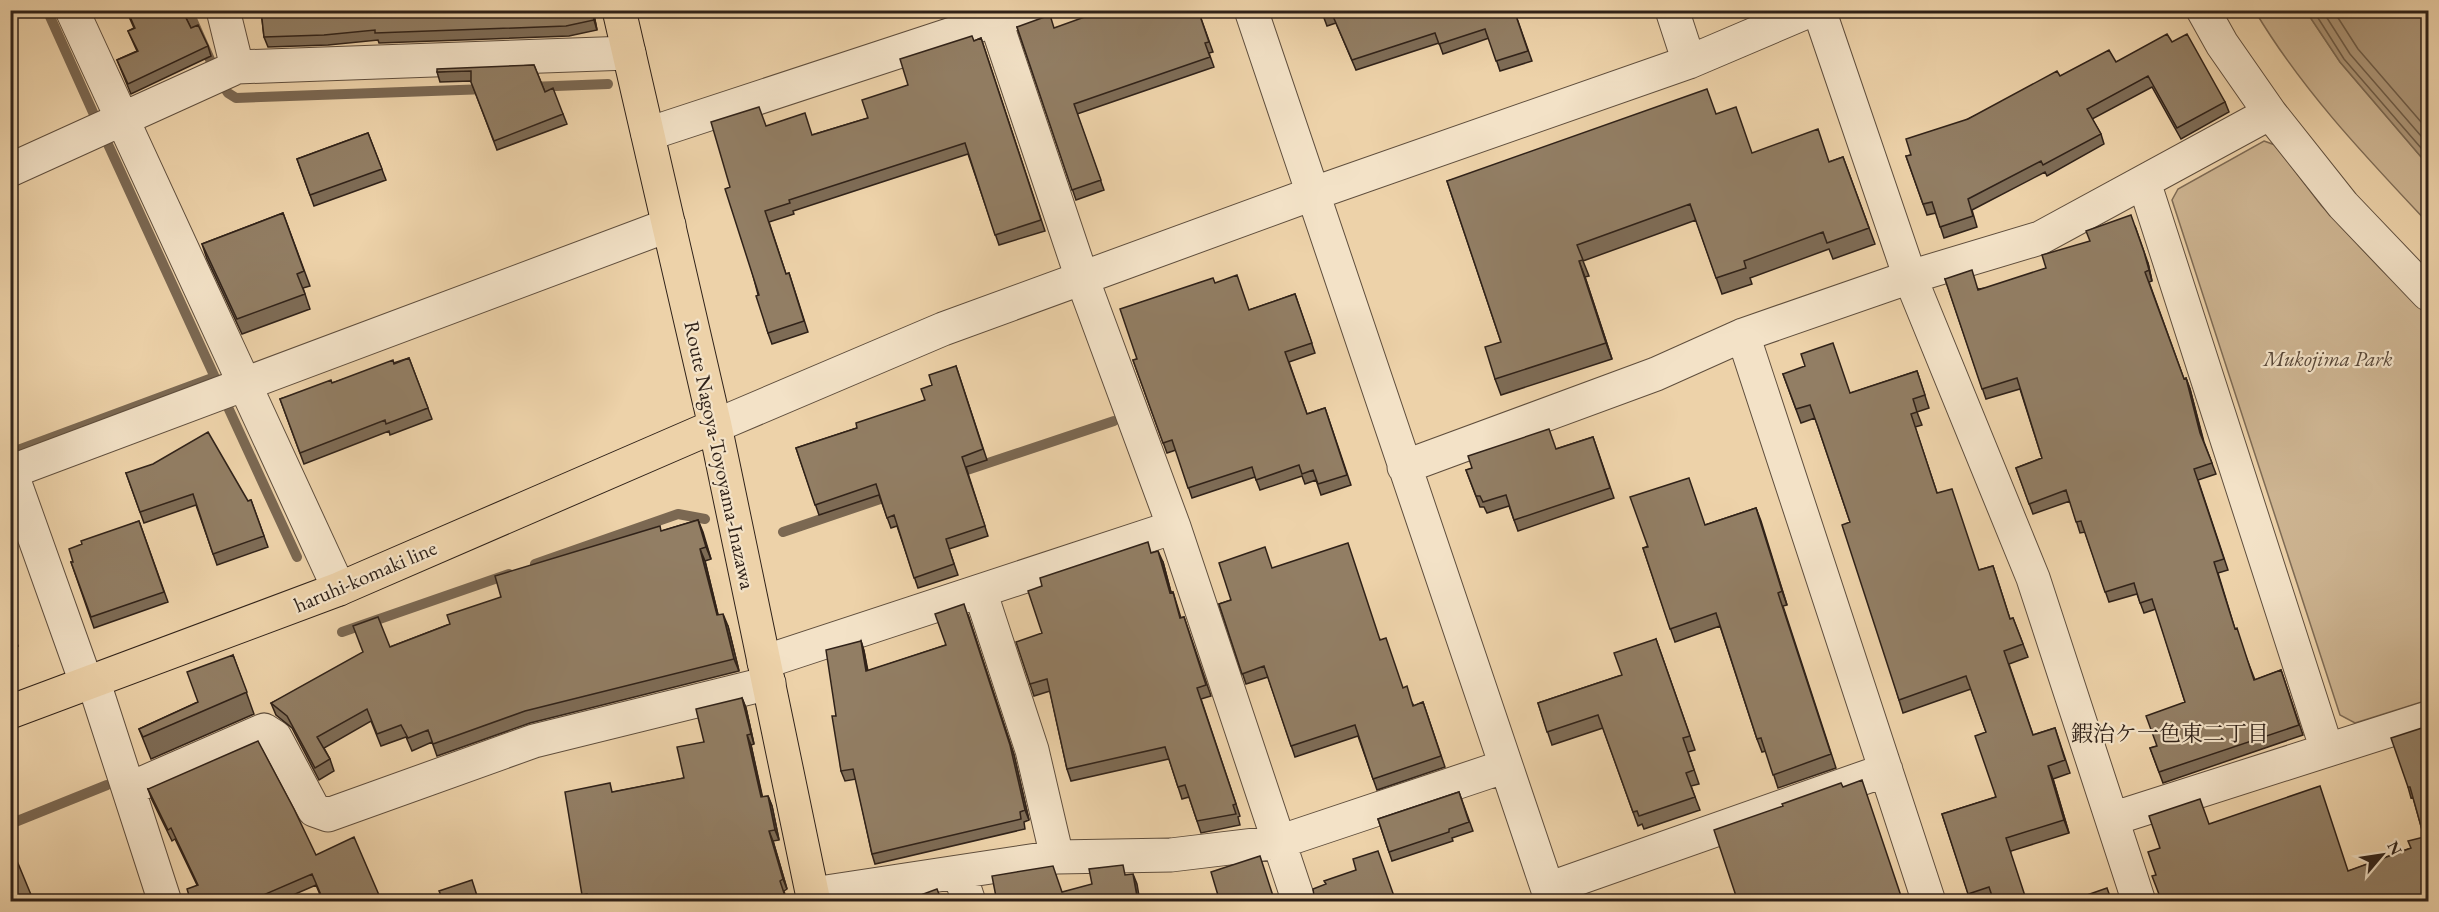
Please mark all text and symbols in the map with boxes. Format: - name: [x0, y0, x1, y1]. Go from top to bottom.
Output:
- street label: Route Nagoya-Toyoyama-Inazawa: [678, 318, 762, 592]
- park label: Mukojima Park: [2261, 345, 2393, 372]
- street label: haruhi-komaki line: [289, 534, 441, 618]
- district label: 鍜治ケ一色東二丁目: [2071, 719, 2269, 748]
- north arrow: [2352, 825, 2412, 885]
- text: N: [2382, 837, 2407, 859]

